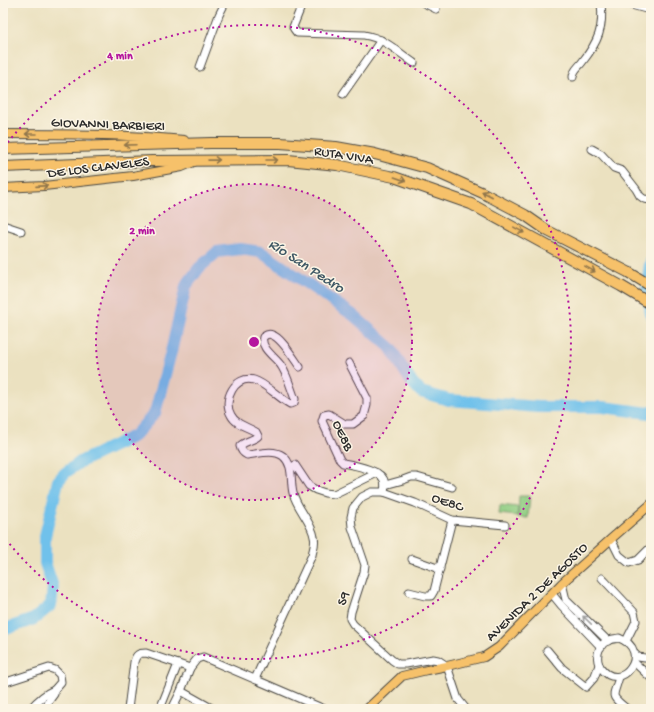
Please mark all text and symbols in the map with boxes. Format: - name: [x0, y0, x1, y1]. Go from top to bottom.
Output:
- text: 4 min: [106, 50, 133, 64]
- street label: GIOVANNI BARBIERI: [50, 115, 165, 136]
- one-way arrow: [25, 130, 38, 138]
- one-way arrow: [124, 142, 137, 149]
- street label: RUTA VIVA: [313, 143, 375, 170]
- street label: DE LOS CLAVELES: [45, 154, 151, 183]
- one-way arrow: [265, 156, 278, 164]
- one-way arrow: [207, 157, 220, 164]
- one-way arrow: [393, 176, 406, 183]
- one-way arrow: [35, 182, 48, 189]
- one-way arrow: [481, 190, 493, 198]
- text: 2 min: [129, 225, 155, 239]
- one-way arrow: [513, 226, 525, 234]
- water label: Río San Pedro: [265, 236, 348, 298]
- one-way arrow: [584, 266, 596, 273]
- centre of rings: [247, 335, 261, 349]
- street label: OE8B: [327, 418, 357, 455]
- street label: OE8C: [429, 490, 467, 517]
- street label: AVENIDA 2 DE AGOSTO: [483, 539, 593, 646]
- street label: S9: [334, 590, 354, 608]
- one-way arrow: [582, 616, 592, 625]

